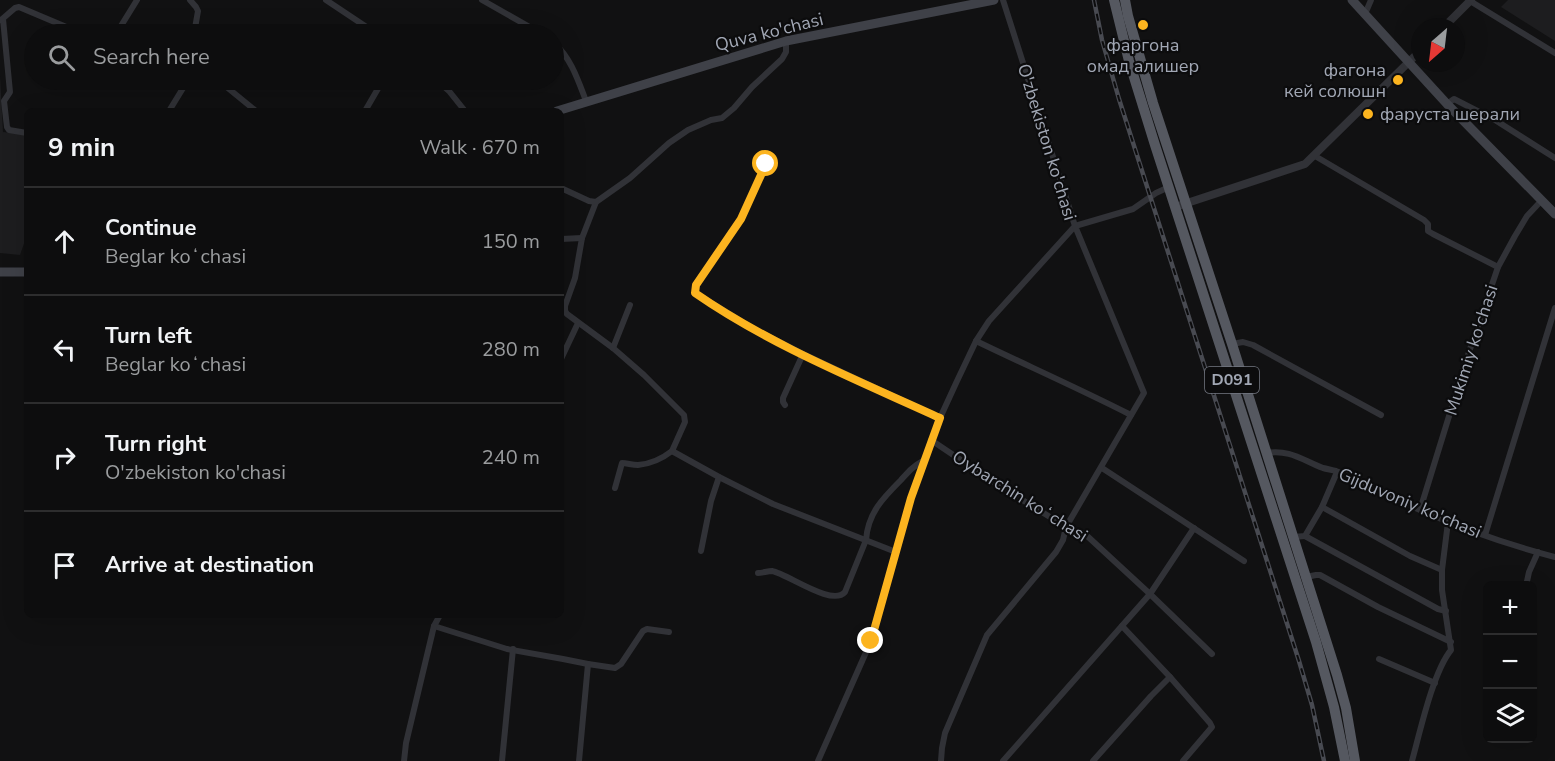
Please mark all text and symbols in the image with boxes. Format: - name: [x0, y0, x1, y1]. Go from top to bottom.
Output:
- street label: Quva ko'chasi: [712, 7, 826, 57]
- marker: фаргона омад алишер: [1136, 18, 1150, 32]
- north arrow: [1411, 18, 1465, 72]
- search box: [24, 24, 564, 90]
- place label: фаргона омад алишер: [1087, 33, 1199, 78]
- icon: search: [45, 41, 78, 74]
- text: Search here: [93, 42, 210, 72]
- place label: фагона кей солюшн: [1284, 58, 1386, 103]
- street label: O'zbekiston ko'chasi: [1012, 61, 1082, 223]
- marker: фагона кей солюшн: [1391, 73, 1405, 87]
- place label: фаруста шерали: [1380, 102, 1520, 126]
- marker: фаруста шерали: [1361, 107, 1375, 121]
- text: 9 min: [48, 130, 115, 165]
- text: Walk · 670 m: [420, 134, 540, 161]
- route start: [752, 150, 778, 176]
- text: Continue: [105, 213, 196, 243]
- icon: ahead: [48, 225, 81, 258]
- text: 150 m: [482, 228, 540, 255]
- text: Beglar koʻchasi: [105, 243, 246, 270]
- street label: Mukimiy ko'chasi: [1439, 282, 1503, 418]
- text: Turn left: [105, 321, 192, 351]
- icon: left: [48, 333, 81, 366]
- text: 280 m: [482, 336, 540, 363]
- text: Beglar koʻchasi: [105, 351, 246, 378]
- road number: D091: [1205, 367, 1259, 393]
- text: Turn right: [105, 429, 206, 459]
- icon: right: [48, 441, 81, 474]
- text: 240 m: [482, 444, 540, 471]
- street label: Oybarchin koʻchasi: [948, 445, 1092, 547]
- text: O'zbekiston ko'chasi: [105, 459, 286, 486]
- street label: Gijduvoniy ko'chasi: [1335, 462, 1485, 544]
- icon: arrive: [48, 549, 81, 582]
- text: Arrive at destination: [105, 550, 314, 580]
- map controls: [1483, 581, 1537, 743]
- button: +: [1483, 581, 1537, 635]
- route end: [857, 627, 883, 653]
- button: −: [1483, 635, 1537, 689]
- button: layers: [1483, 689, 1537, 743]

